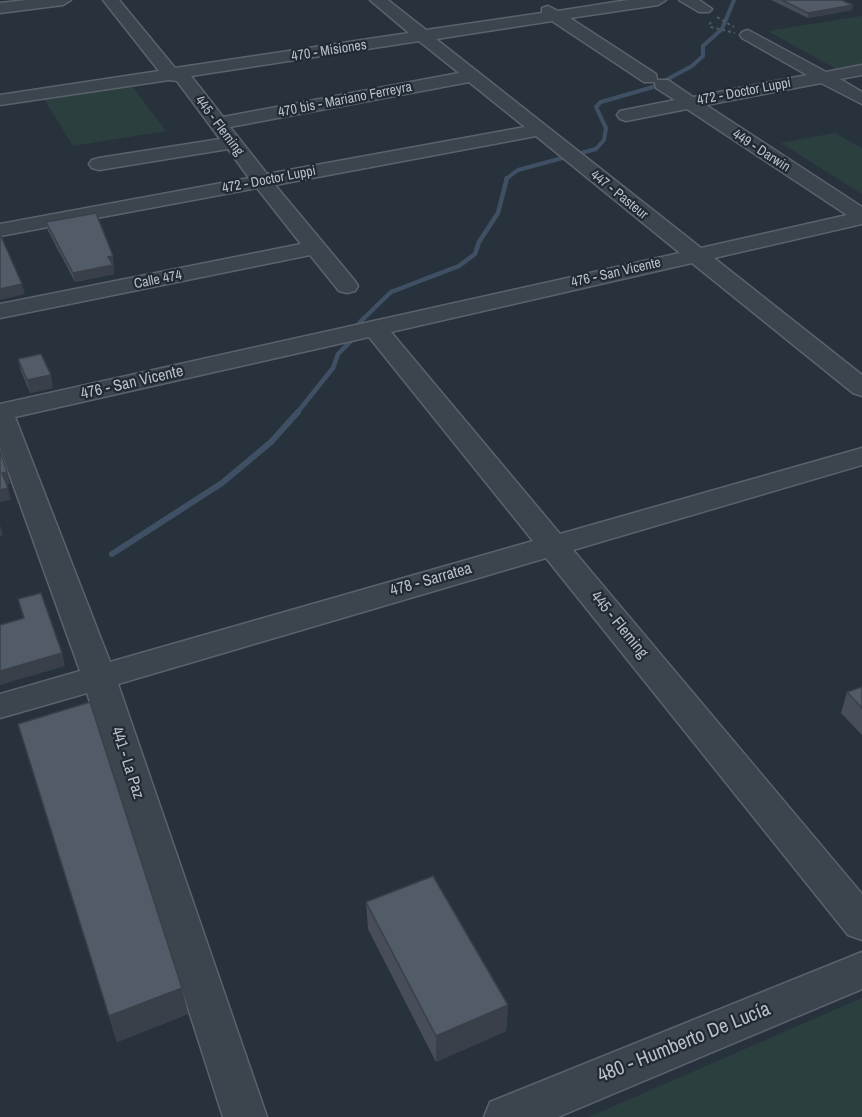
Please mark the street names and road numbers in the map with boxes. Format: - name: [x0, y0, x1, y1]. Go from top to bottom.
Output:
- street label: 470 - Misiones: [290, 37, 368, 65]
- street label: 472 - Doctor Luppi: [696, 75, 792, 109]
- street label: 470 bis - Mariano Ferreyra: [277, 79, 413, 121]
- street label: 445 - Fleming: [191, 93, 247, 159]
- street label: 449 - Darwin: [729, 126, 793, 176]
- street label: 472 - Doctor Luppi: [221, 163, 317, 197]
- street label: 447 - Pasteur: [587, 167, 651, 223]
- street label: 476 - San Vicente: [569, 254, 663, 292]
- street label: Calle 474: [133, 267, 183, 293]
- street label: 476 - San Vicente: [79, 362, 185, 404]
- street label: 478 - Sarratea: [388, 559, 474, 601]
- street label: 445 - Fleming: [586, 588, 652, 662]
- street label: 441 - La Paz: [106, 725, 148, 801]
- street label: 480 - Humberto De Lucía: [594, 997, 774, 1089]

